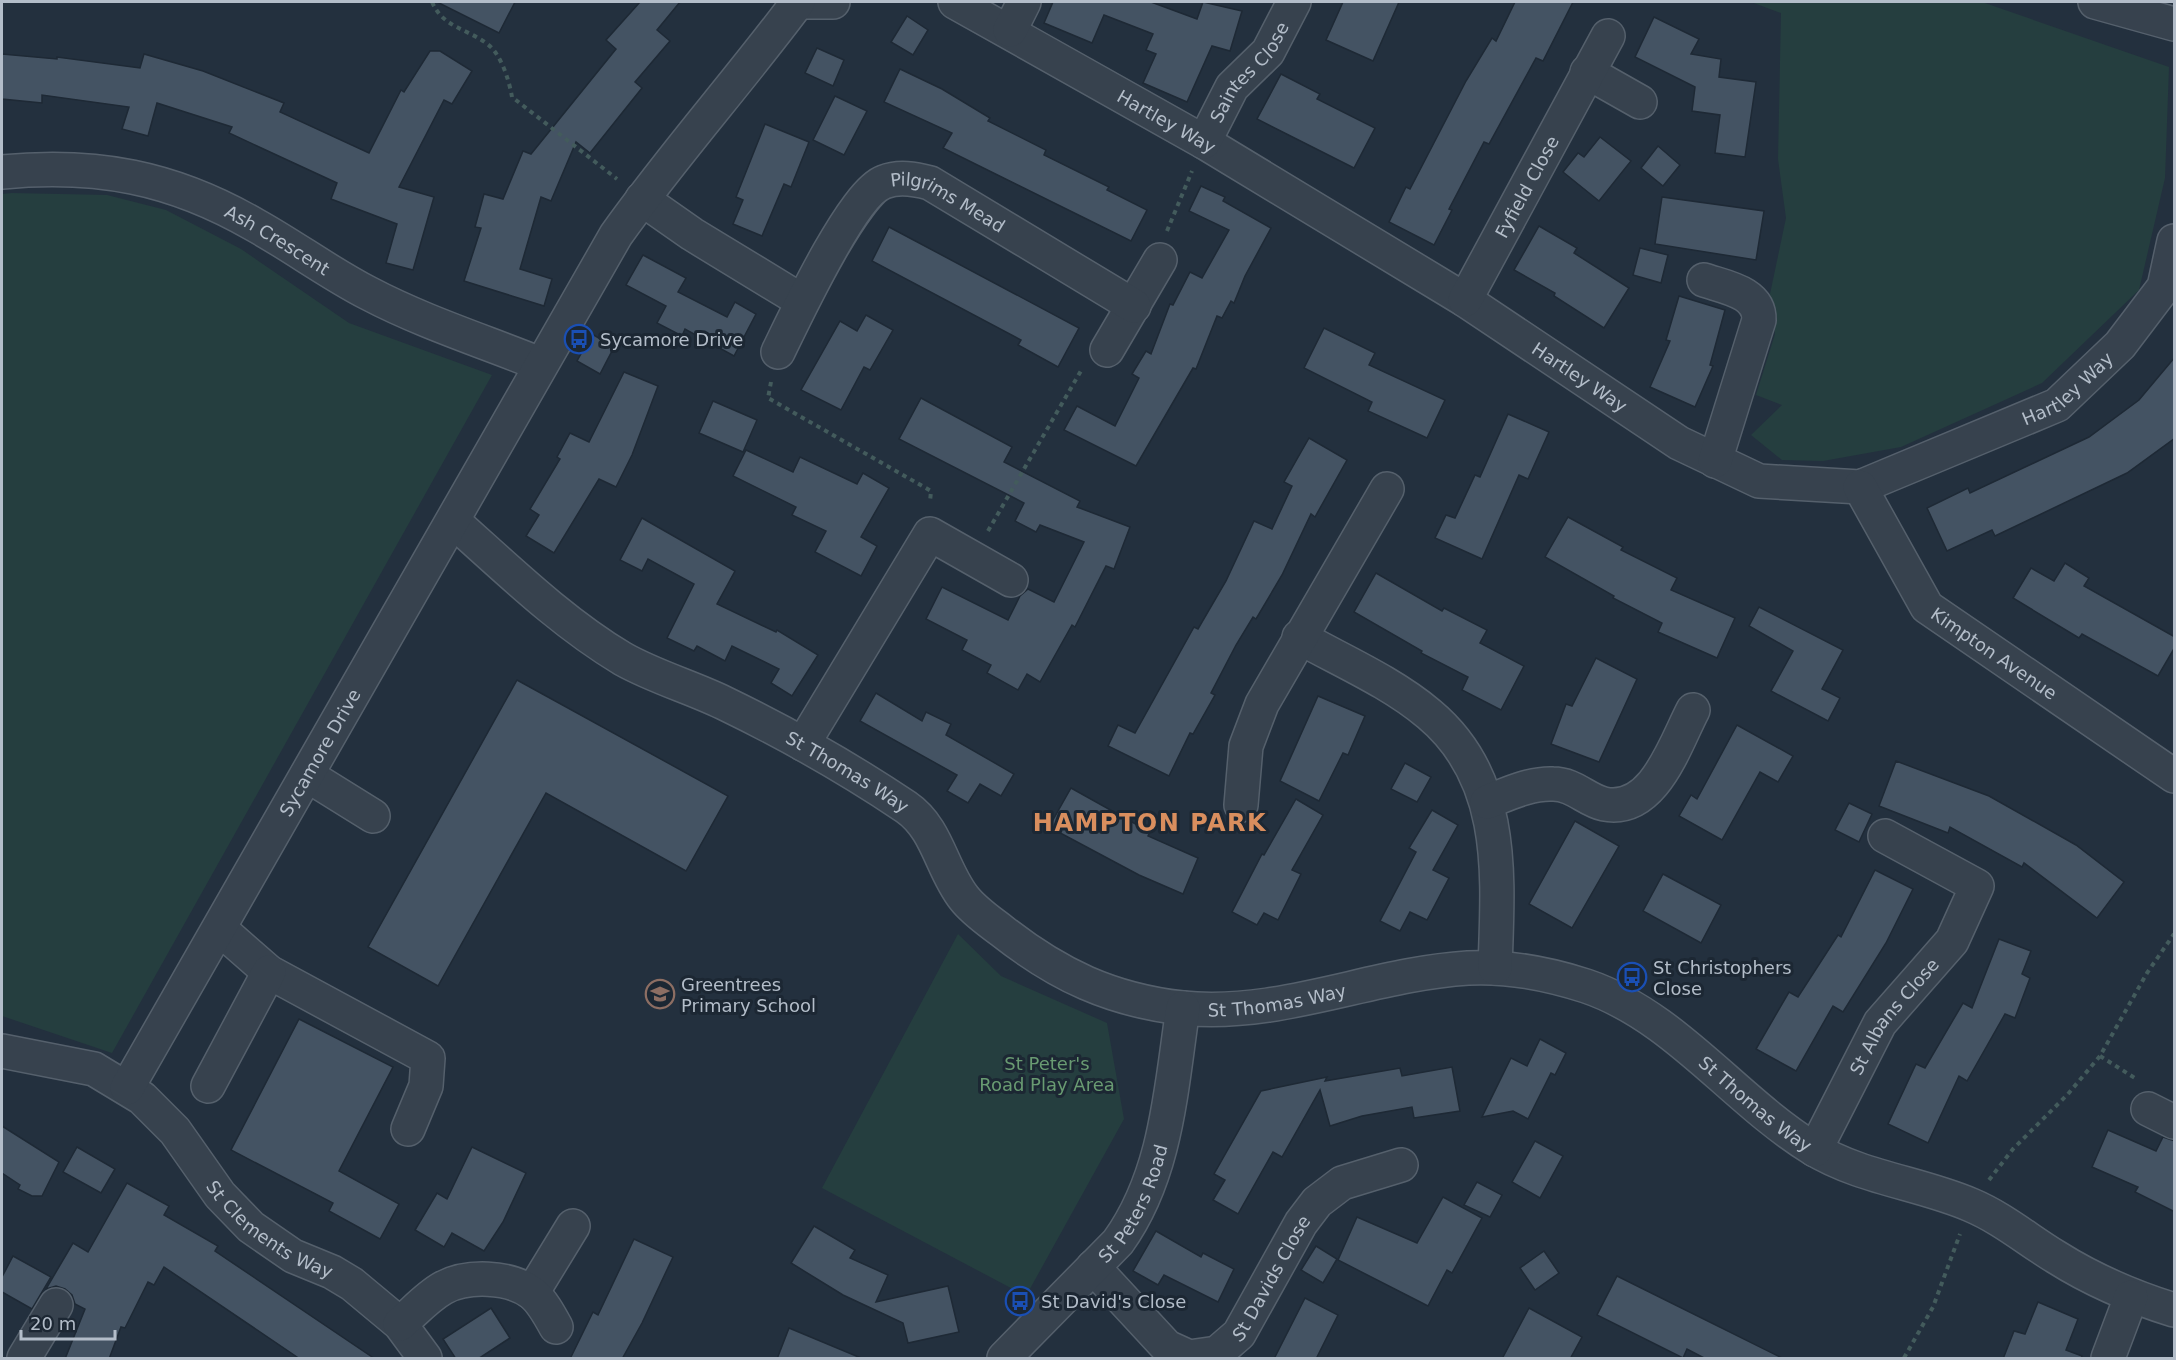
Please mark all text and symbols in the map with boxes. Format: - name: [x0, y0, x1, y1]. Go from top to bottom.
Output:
- street label: Saintes Close: [1205, 18, 1292, 126]
- street label: Hartley Way: [1114, 85, 1220, 158]
- street label: Fyfield Close: [1490, 132, 1563, 241]
- street label: Pilgrims Mead: [889, 168, 1009, 236]
- street label: Ash Crescent: [222, 200, 334, 279]
- bus stop icon: Sycamore Drive: [563, 323, 595, 355]
- place label: Sycamore Drive: [600, 329, 743, 350]
- street label: Hartley Way: [1528, 338, 1632, 416]
- street label: Hartley Way: [2019, 347, 2117, 429]
- street label: Kimpton Avenue: [1927, 603, 2061, 704]
- street label: Sycamore Drive: [275, 685, 364, 820]
- street label: St Thomas Way: [783, 726, 913, 817]
- district label: HAMPTON PARK: [1033, 809, 1267, 837]
- street label: St Albans Close: [1845, 954, 1943, 1078]
- place label: St Christophers Close: [1653, 957, 1792, 999]
- bus stop icon: St Christophers Close: [1616, 961, 1648, 993]
- place label: Greentrees Primary School: [681, 974, 816, 1016]
- school or university icon: Greentrees Primary School: [644, 978, 676, 1010]
- street label: St Thomas Way: [1208, 979, 1348, 1020]
- street label: St Thomas Way: [1695, 1051, 1816, 1156]
- park label: St Peter's Road Play Area: [979, 1053, 1115, 1095]
- street label: St Peters Road: [1093, 1142, 1171, 1267]
- street label: St Clements Way: [203, 1176, 337, 1282]
- street label: St Davids Close: [1228, 1211, 1314, 1346]
- bus stop icon: St David's Close: [1004, 1285, 1036, 1317]
- place label: St David's Close: [1041, 1291, 1186, 1312]
- scale bar: [21, 1303, 116, 1341]
- text: 20 m: [30, 1313, 76, 1334]

